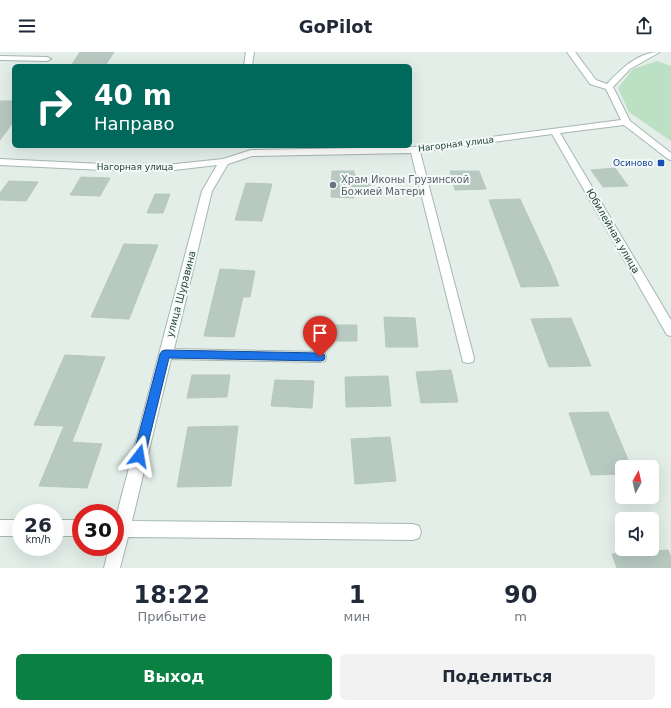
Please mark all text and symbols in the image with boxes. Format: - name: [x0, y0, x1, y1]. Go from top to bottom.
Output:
- icon: menu: [16, 15, 38, 37]
- icon: share: [633, 15, 655, 37]
- text: GoPilot: [299, 16, 372, 37]
- text: 40 m: [94, 79, 172, 112]
- icon: right: [28, 80, 80, 132]
- text: Направо: [94, 113, 174, 134]
- street label: Нагорная улица: [417, 134, 495, 154]
- place label: Осиново: [613, 158, 653, 168]
- marker: Осиново: [656, 158, 666, 168]
- street label: Нагорная улица: [97, 162, 173, 172]
- place label: Храм Иконы Грузинской Божией Матери: [341, 174, 469, 197]
- marker: Храм Иконы Грузинской Божией Матери: [328, 180, 338, 190]
- street label: Юбилейная улица: [584, 187, 642, 275]
- street label: улица Шуравина: [164, 250, 198, 338]
- pin: [303, 316, 337, 357]
- icon: arrive: [309, 322, 331, 344]
- position arrow: [118, 435, 160, 477]
- north arrow: [615, 460, 659, 504]
- map controls: [615, 460, 659, 556]
- speed limit sign: 30: [72, 504, 124, 556]
- button: sound: [615, 512, 659, 556]
- text: 26: [24, 513, 52, 537]
- text: km/h: [25, 534, 51, 545]
- text: 18:22: [134, 581, 210, 609]
- text: 1: [349, 581, 365, 609]
- text: 90: [504, 581, 537, 609]
- text: Прибытие: [137, 609, 206, 624]
- text: мин: [344, 609, 370, 624]
- text: m: [514, 609, 527, 624]
- button: Выход: [16, 654, 332, 700]
- button: Поделиться: [340, 654, 655, 700]

